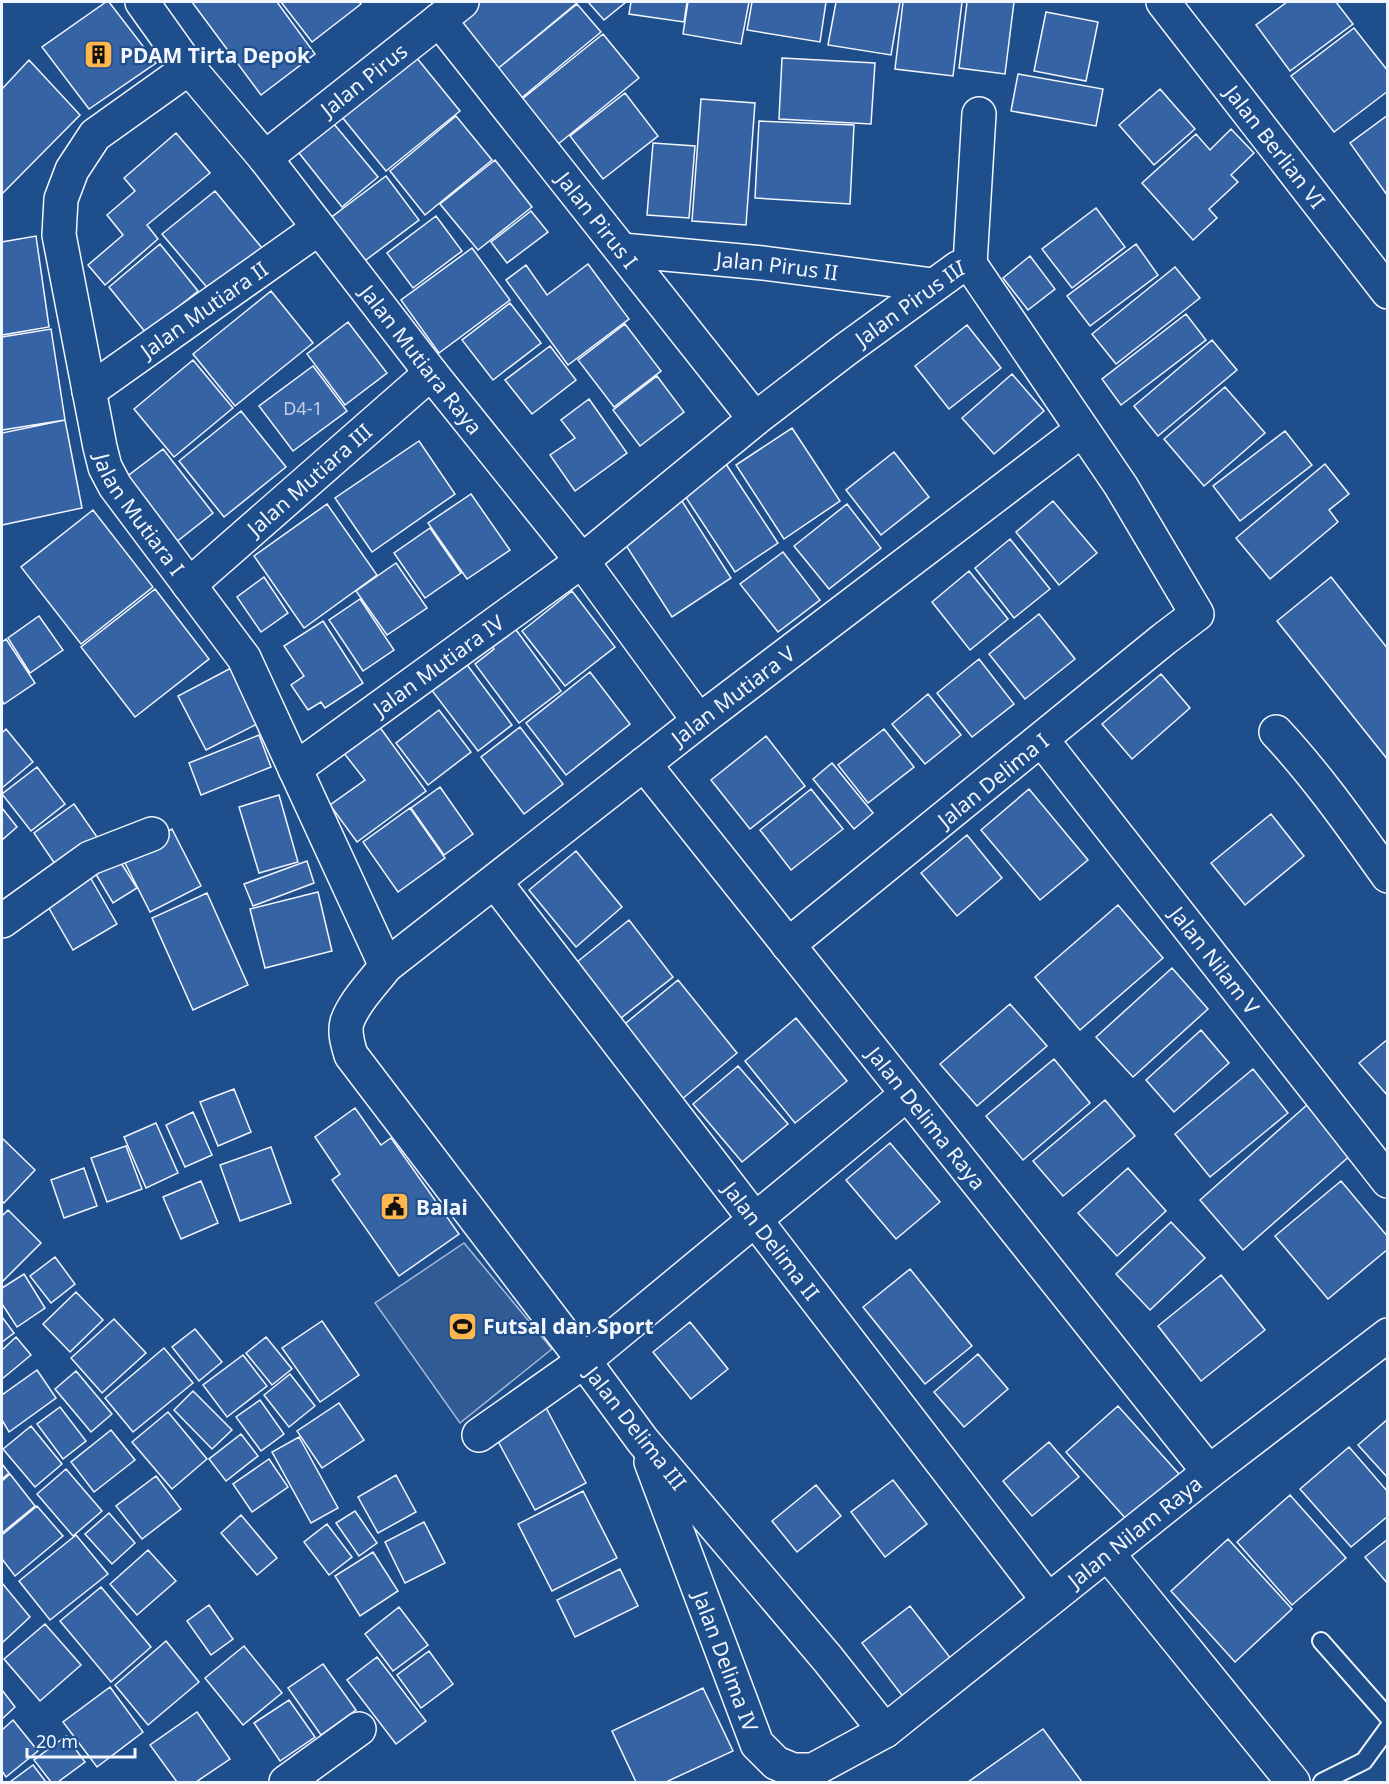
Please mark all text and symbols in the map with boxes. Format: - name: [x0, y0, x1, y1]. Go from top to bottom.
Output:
- street label: Jalan Pirus: [313, 37, 413, 124]
- building icon: PDAM Tirta Depok: [83, 39, 115, 71]
- place label: PDAM Tirta Depok: [120, 41, 311, 69]
- street label: Jalan Berlian VI: [1217, 78, 1332, 214]
- street label: Jalan Pirus I: [549, 164, 644, 274]
- street label: Jalan Pirus II: [713, 245, 840, 287]
- street label: Jalan Pirus III: [848, 253, 968, 353]
- street label: Jalan Mutiara II: [133, 255, 273, 365]
- street label: Jalan Mutiara Raya: [353, 277, 489, 440]
- house number: D4-1: [283, 396, 323, 420]
- street label: Jalan Mutiara III: [240, 417, 378, 543]
- street label: Jalan Mutiara I: [88, 449, 191, 581]
- street label: Jalan Mutiara IV: [366, 608, 510, 723]
- street label: Jalan Mutiara V: [664, 639, 801, 753]
- street label: Jalan Delima I: [930, 727, 1054, 835]
- street label: Jalan Nilam V: [1163, 899, 1266, 1020]
- street label: Jalan Delima Raya: [860, 1039, 992, 1195]
- street label: Jalan Delima II: [716, 1174, 826, 1306]
- public building icon: Balai: [379, 1191, 411, 1223]
- place label: Balai: [416, 1193, 468, 1221]
- sports icon: Futsal dan Sport: [446, 1310, 478, 1342]
- place label: Futsal dan Sport: [483, 1312, 654, 1340]
- street label: Jalan Delima III: [578, 1359, 693, 1495]
- street label: Jalan Nilam Raya: [1060, 1469, 1208, 1595]
- street label: Jalan Delima IV: [686, 1585, 765, 1736]
- scale bar: [27, 1721, 135, 1759]
- text: 20 m: [36, 1729, 78, 1753]

